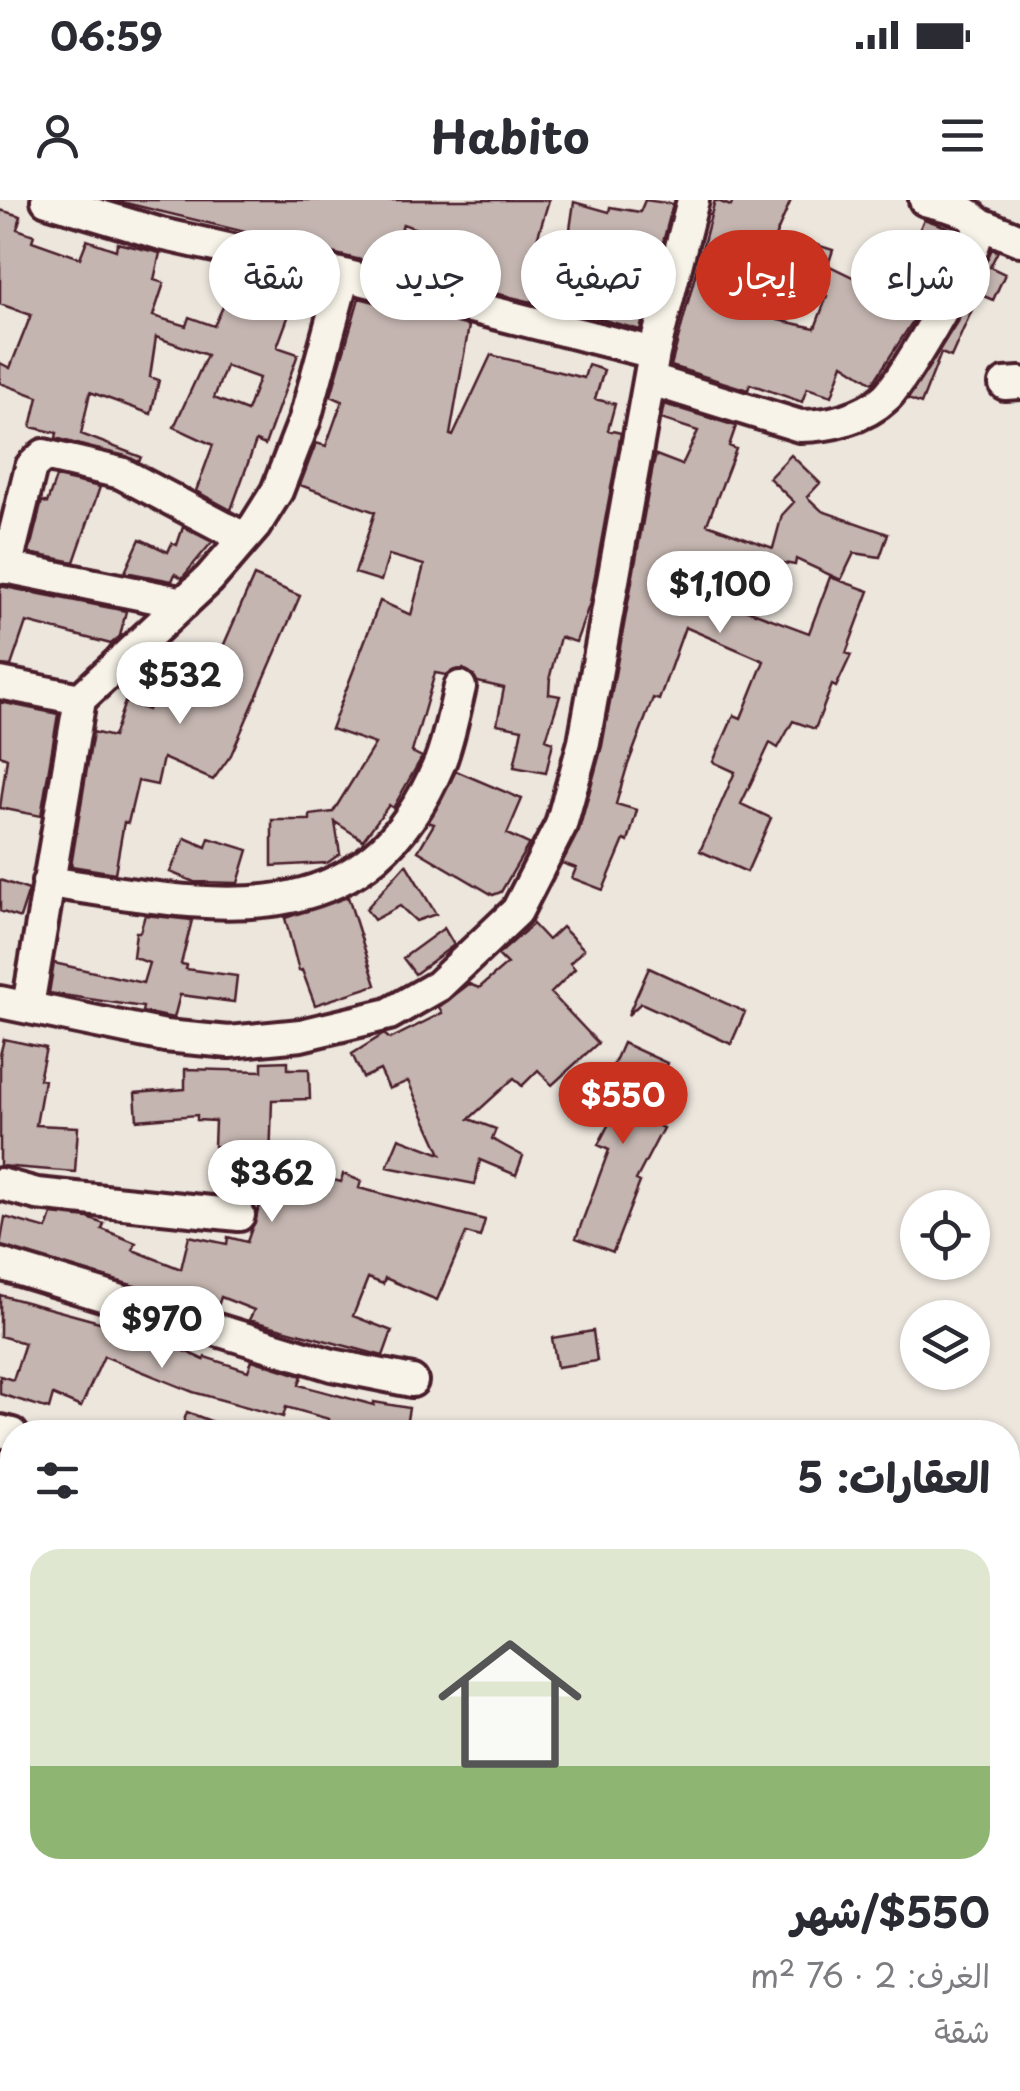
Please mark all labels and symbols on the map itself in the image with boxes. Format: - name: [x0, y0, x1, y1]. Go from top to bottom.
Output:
- pin: $1,100: [639, 551, 801, 636]
- pin: $532: [121, 642, 239, 727]
- pin: $550: [564, 1062, 682, 1147]
- pin: $362: [213, 1140, 331, 1225]
- pin: $970: [103, 1286, 221, 1371]

